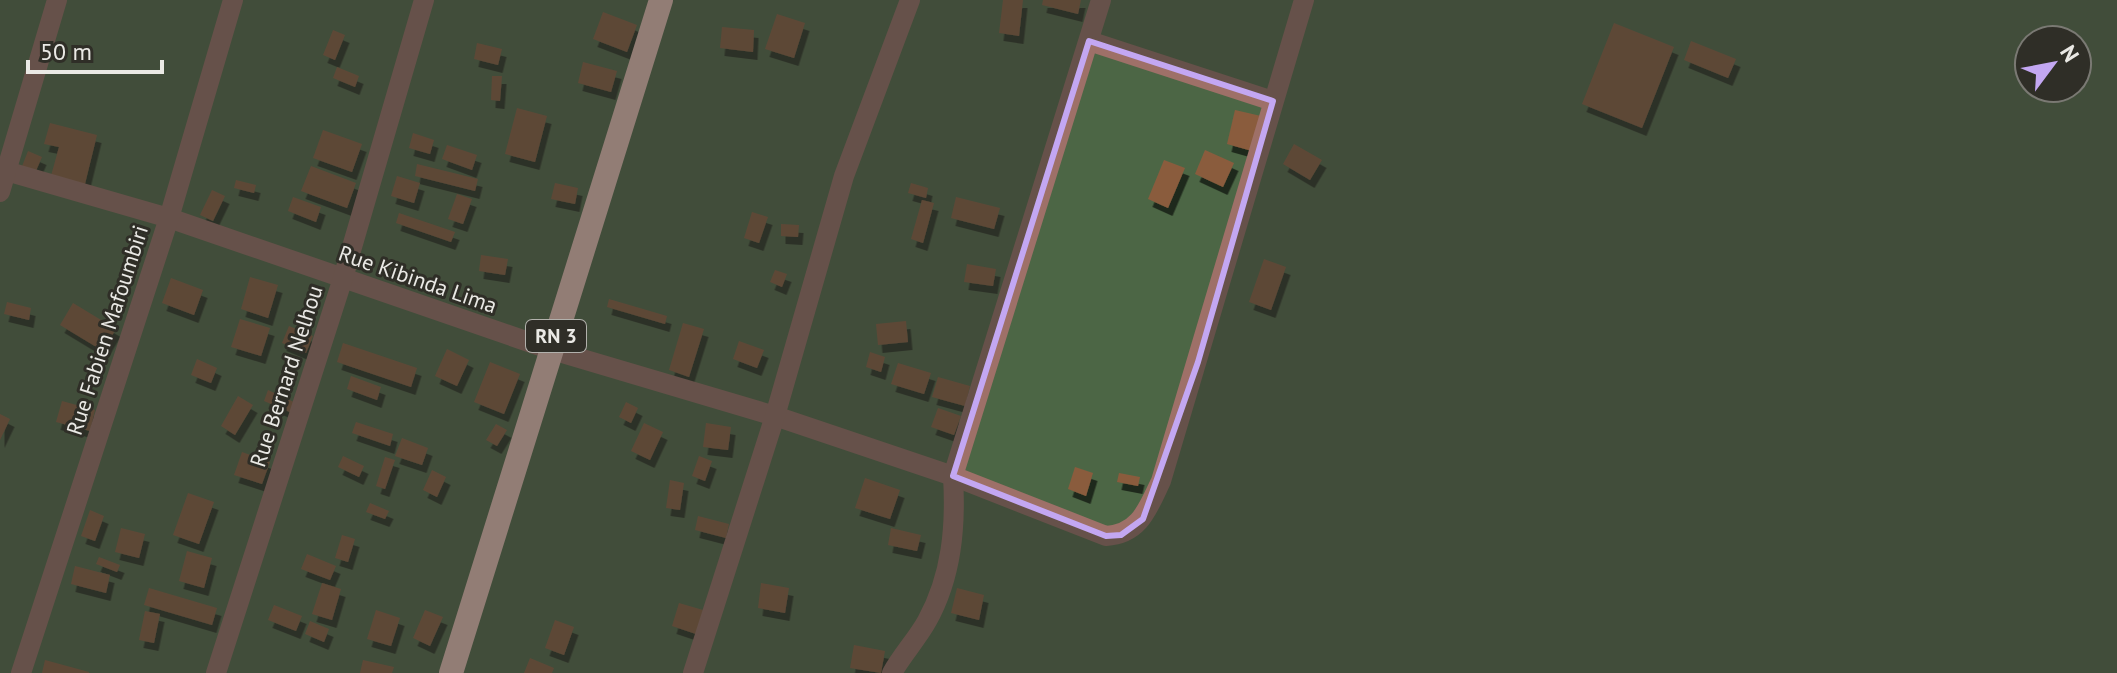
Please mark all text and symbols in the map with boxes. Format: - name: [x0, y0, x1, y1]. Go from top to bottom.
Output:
- scale bar: [28, 24, 162, 74]
- north arrow: [2013, 24, 2093, 104]
- text: 50 m: [40, 36, 92, 67]
- text: N: [2054, 40, 2086, 67]
- street label: Rue Fabien Mafoumbiri: [60, 222, 154, 438]
- street label: Rue Kibinda Lima: [335, 239, 501, 319]
- street label: Rue Bernard Nelhou: [243, 282, 329, 470]
- road number: RN 3: [526, 320, 586, 352]

